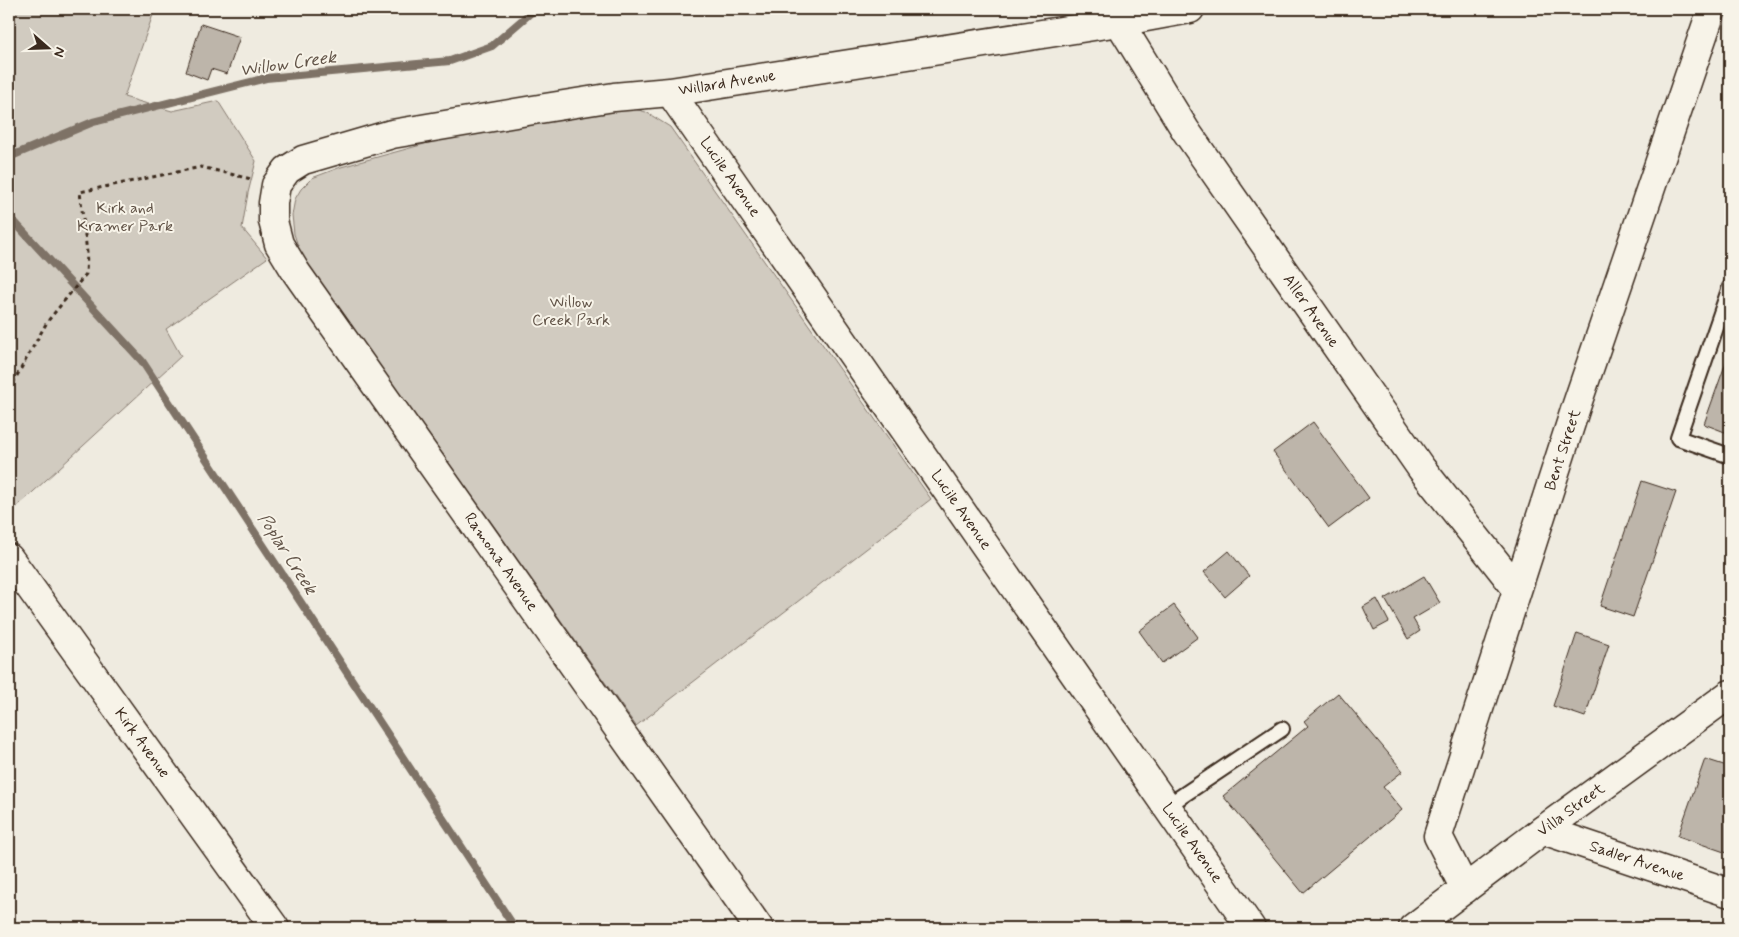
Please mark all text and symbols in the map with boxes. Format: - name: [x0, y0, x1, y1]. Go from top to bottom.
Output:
- north arrow: [22, 22, 72, 72]
- text: N: [49, 45, 69, 60]
- water label: Willow Creek: [238, 45, 339, 83]
- street label: Willard Avenue: [677, 65, 777, 101]
- street label: Lucile Avenue: [695, 133, 765, 221]
- park label: Kirk and Kramer Park: [77, 198, 173, 237]
- street label: Aller Avenue: [1278, 270, 1344, 352]
- park label: Willow Creek Park: [532, 292, 610, 331]
- street label: Bent Street: [1540, 406, 1586, 493]
- street label: Lucile Avenue: [926, 466, 996, 554]
- water label: Poplar Creek: [252, 509, 323, 600]
- street label: Ramona Avenue: [459, 509, 543, 615]
- street label: Kirk Avenue: [109, 704, 175, 782]
- street label: Villa Street: [1533, 778, 1610, 842]
- street label: Lucile Avenue: [1157, 799, 1227, 887]
- street label: Sadler Avenue: [1587, 836, 1688, 886]

